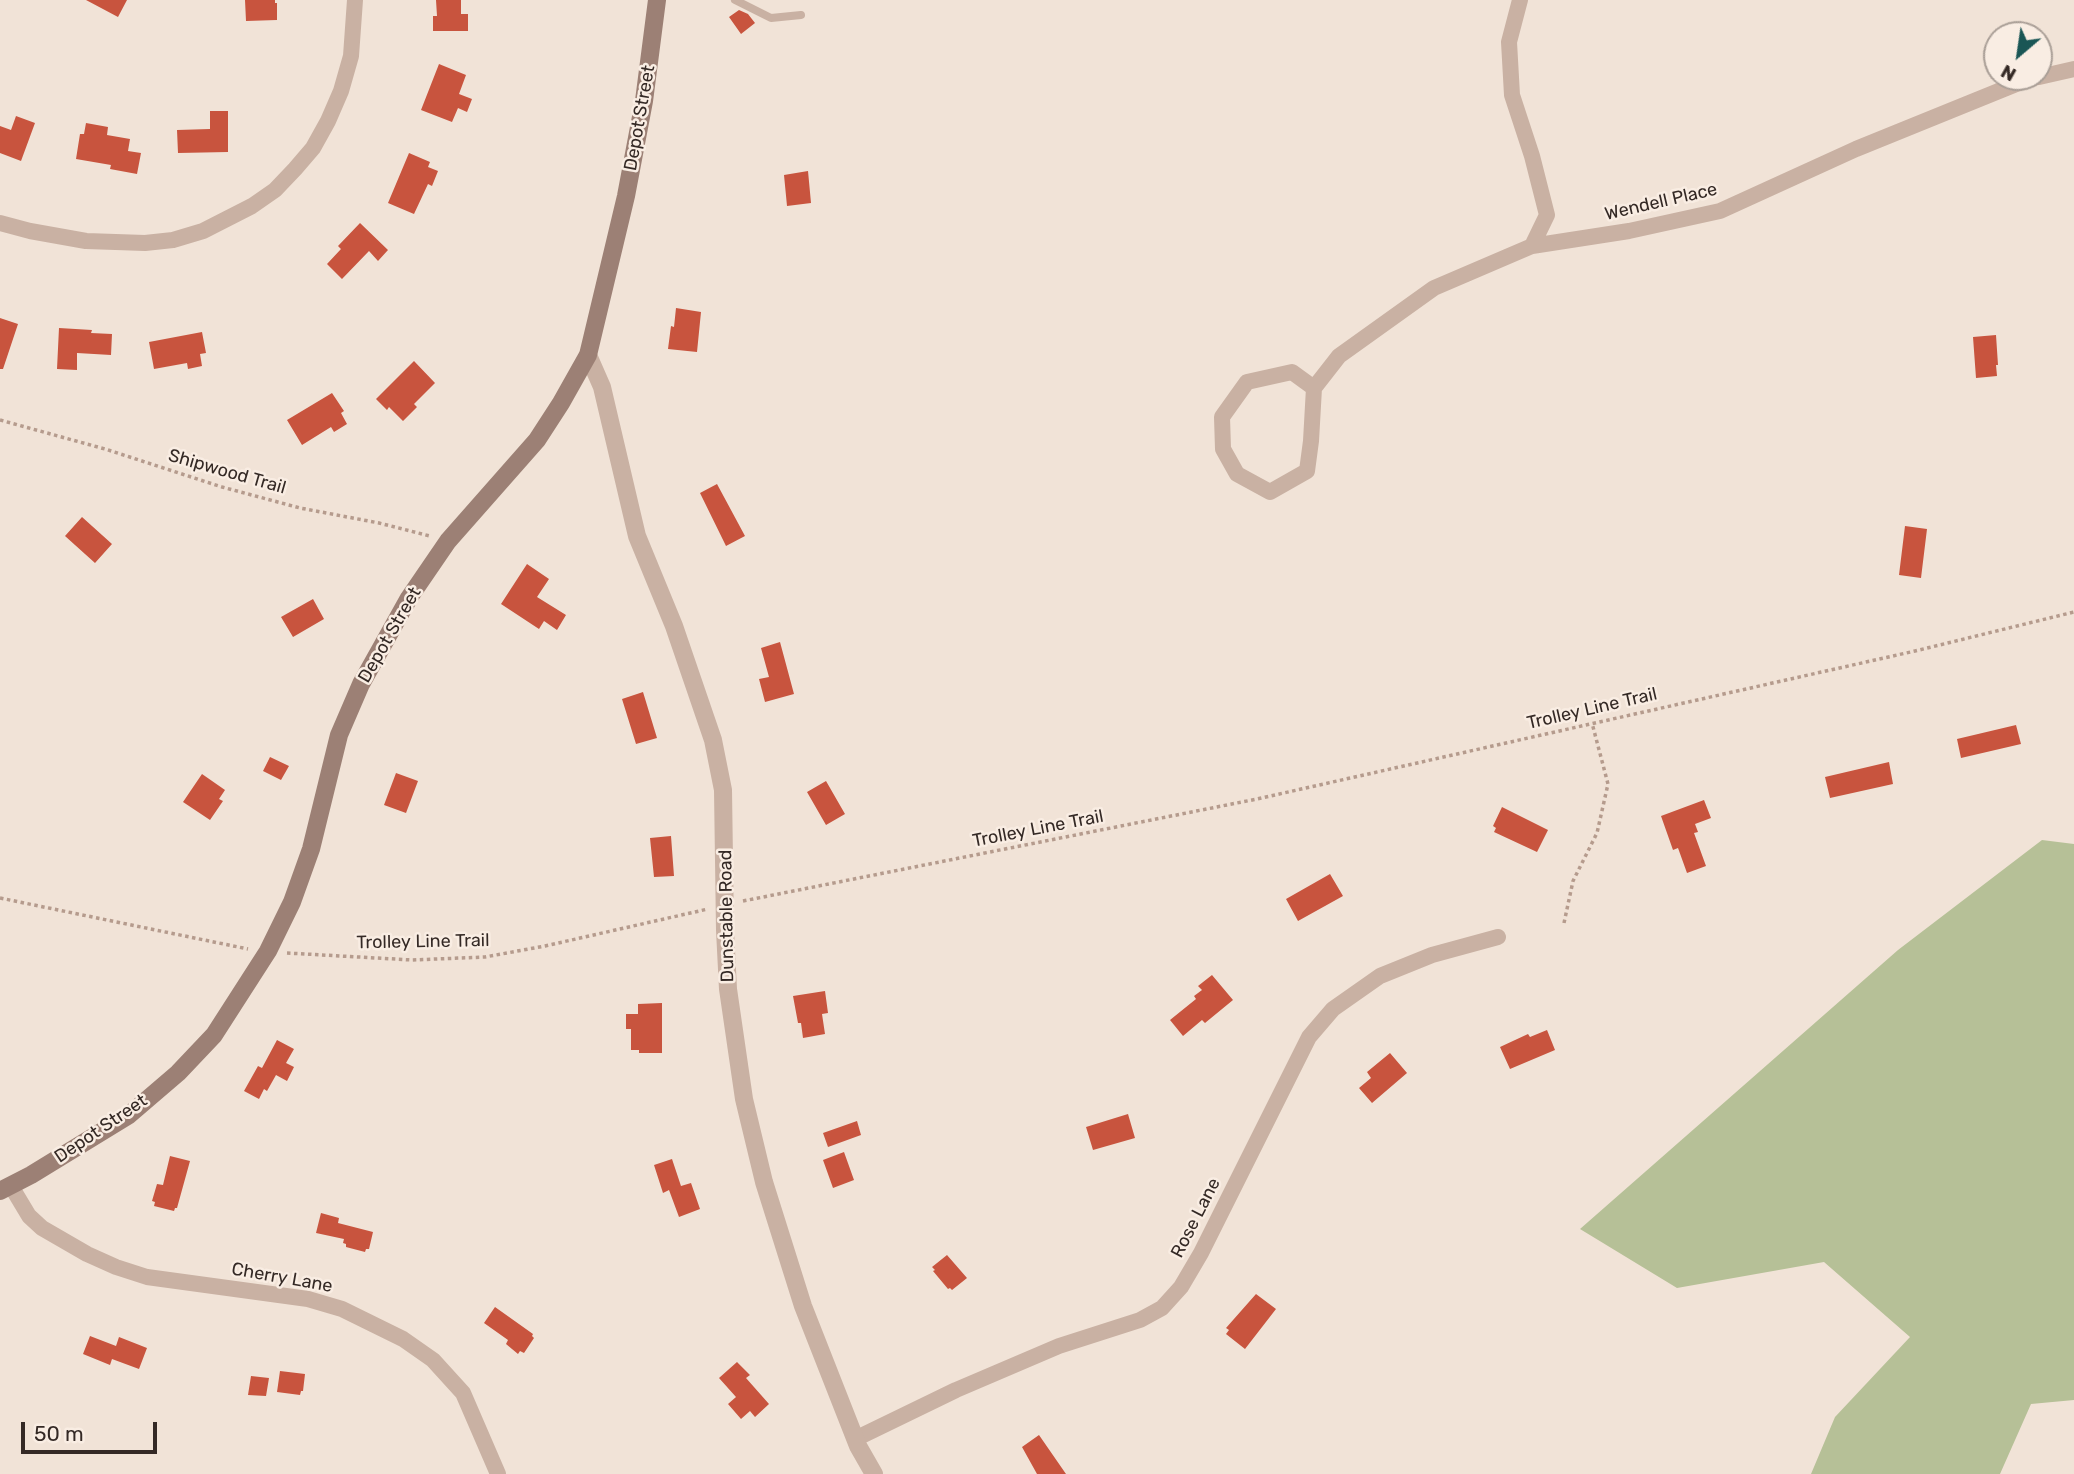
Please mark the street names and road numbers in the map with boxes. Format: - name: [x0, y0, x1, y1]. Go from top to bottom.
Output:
- street label: Depot Street: [620, 63, 660, 173]
- street label: Wendell Place: [1603, 179, 1719, 225]
- street label: Shipwood Trail: [166, 445, 288, 499]
- street label: Depot Street: [354, 583, 426, 687]
- street label: Trolley Line Trail: [1525, 684, 1659, 734]
- street label: Trolley Line Trail: [971, 806, 1105, 852]
- street label: Dunstable Road: [715, 850, 739, 982]
- street label: Trolley Line Trail: [356, 930, 490, 954]
- street label: Depot Street: [51, 1090, 151, 1168]
- street label: Rose Lane: [1167, 1174, 1225, 1262]
- street label: Cherry Lane: [230, 1258, 334, 1298]

